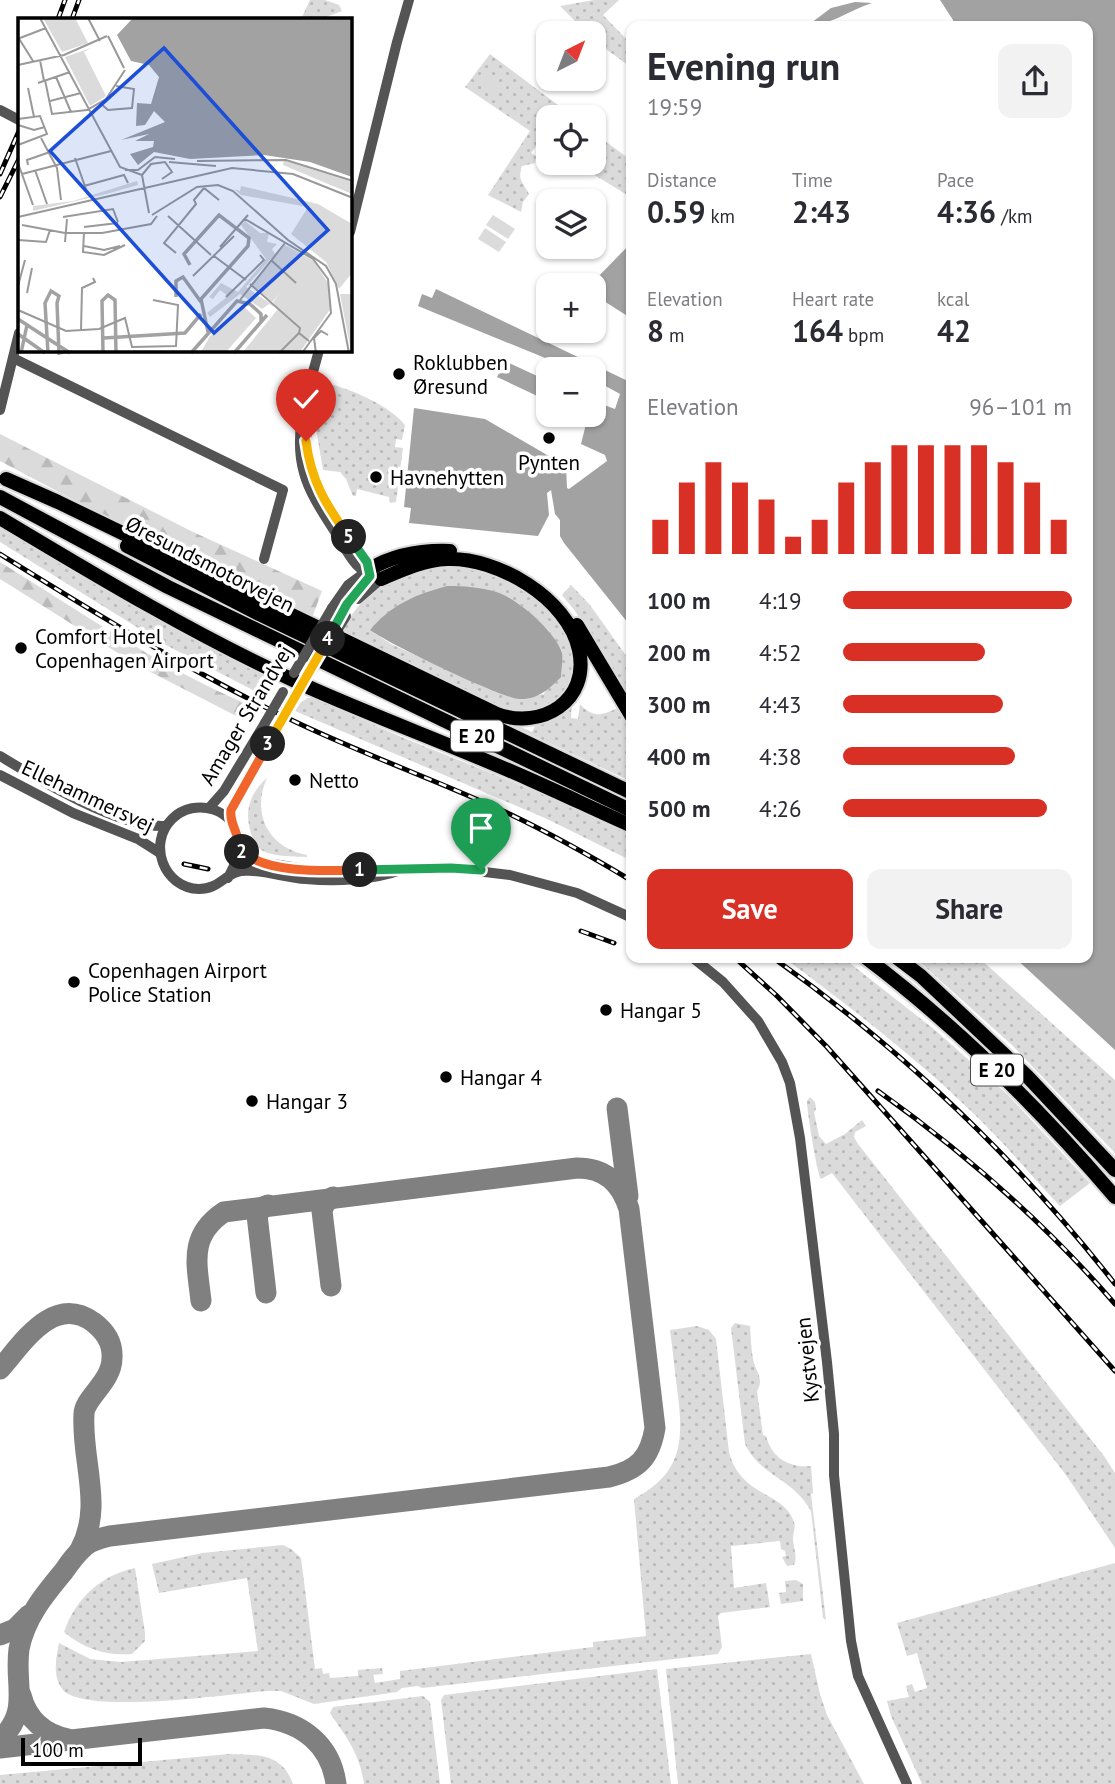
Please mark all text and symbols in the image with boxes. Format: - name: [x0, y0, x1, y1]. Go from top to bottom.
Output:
- inset map: [18, 18, 352, 352]
- north arrow: [536, 21, 606, 91]
- map controls: [536, 21, 606, 427]
- text: Evening run: [647, 41, 840, 90]
- button: share: [998, 44, 1072, 118]
- text: 19:59: [647, 92, 702, 121]
- button: locate: [536, 105, 606, 175]
- text: Distance: [647, 168, 717, 192]
- text: Time: [792, 168, 833, 192]
- text: Pace: [937, 168, 974, 192]
- button: layers: [536, 189, 606, 259]
- text: 0.59: [647, 192, 705, 231]
- text: 2:43: [792, 192, 851, 231]
- text: 4:36: [937, 192, 996, 231]
- text: km: [705, 204, 735, 228]
- text: /km: [996, 204, 1032, 228]
- button: +: [536, 273, 606, 343]
- text: Elevation: [647, 287, 723, 311]
- text: Heart rate: [792, 287, 874, 311]
- text: kcal: [937, 287, 969, 311]
- text: 8: [647, 311, 664, 350]
- text: 164: [792, 311, 843, 350]
- text: 42: [937, 311, 971, 350]
- text: m: [664, 323, 685, 347]
- text: bpm: [843, 323, 884, 347]
- place label: Roklubben Øresund: [413, 349, 508, 400]
- button: −: [536, 357, 606, 427]
- marker: Roklubben Øresund: [391, 366, 407, 382]
- pin: [276, 369, 336, 441]
- icon: check: [287, 380, 325, 418]
- text: Elevation: [647, 392, 739, 421]
- text: 96–101 m: [969, 392, 1072, 421]
- marker: Pynten: [541, 430, 557, 446]
- place label: Pynten: [518, 449, 580, 476]
- place label: Havnehytten: [390, 464, 504, 491]
- marker: Havnehytten: [368, 469, 384, 485]
- street label: Øresundsmotorvejen: [121, 510, 299, 618]
- pin: 5: [332, 520, 366, 554]
- text: 5: [343, 524, 354, 548]
- text: 100 m: [647, 586, 710, 615]
- text: 4:19: [759, 586, 802, 615]
- pin: 4: [310, 622, 346, 656]
- place label: Comfort Hotel Copenhagen Airport: [35, 623, 214, 674]
- text: 4: [322, 626, 333, 650]
- text: 200 m: [647, 638, 710, 667]
- text: 4:52: [759, 638, 802, 667]
- marker: Comfort Hotel Copenhagen Airport: [13, 640, 29, 656]
- street label: Amager Strandvej: [193, 640, 299, 790]
- text: 300 m: [647, 690, 710, 719]
- text: 4:43: [759, 690, 802, 719]
- road number: E 20: [451, 720, 503, 751]
- pin: 3: [250, 726, 286, 762]
- text: 3: [262, 731, 273, 755]
- text: 400 m: [647, 742, 710, 771]
- text: 4:38: [759, 742, 802, 771]
- street label: Ellehammersvej: [17, 754, 159, 838]
- place label: Netto: [309, 767, 359, 794]
- marker: Netto: [287, 772, 303, 788]
- text: 500 m: [647, 794, 710, 823]
- text: 4:26: [759, 794, 802, 823]
- pin: [451, 798, 511, 870]
- icon: arrive: [462, 809, 500, 847]
- pin: 2: [224, 834, 260, 870]
- text: 2: [236, 839, 247, 863]
- pin: 1: [342, 852, 378, 888]
- text: 1: [354, 857, 365, 881]
- button: Save: [647, 869, 853, 949]
- button: Share: [867, 869, 1072, 949]
- place label: Copenhagen Airport Police Station: [88, 957, 267, 1008]
- marker: Copenhagen Airport Police Station: [66, 974, 82, 990]
- place label: Hangar 5: [620, 997, 702, 1024]
- marker: Hangar 5: [598, 1002, 614, 1018]
- road number: E 20: [971, 1054, 1023, 1086]
- place label: Hangar 4: [460, 1064, 542, 1091]
- marker: Hangar 4: [438, 1069, 454, 1085]
- place label: Hangar 3: [266, 1088, 348, 1115]
- marker: Hangar 3: [244, 1093, 260, 1109]
- street label: Kystvejen: [789, 1316, 825, 1404]
- scale bar: [21, 1735, 142, 1767]
- text: 100 m: [32, 1738, 84, 1762]

